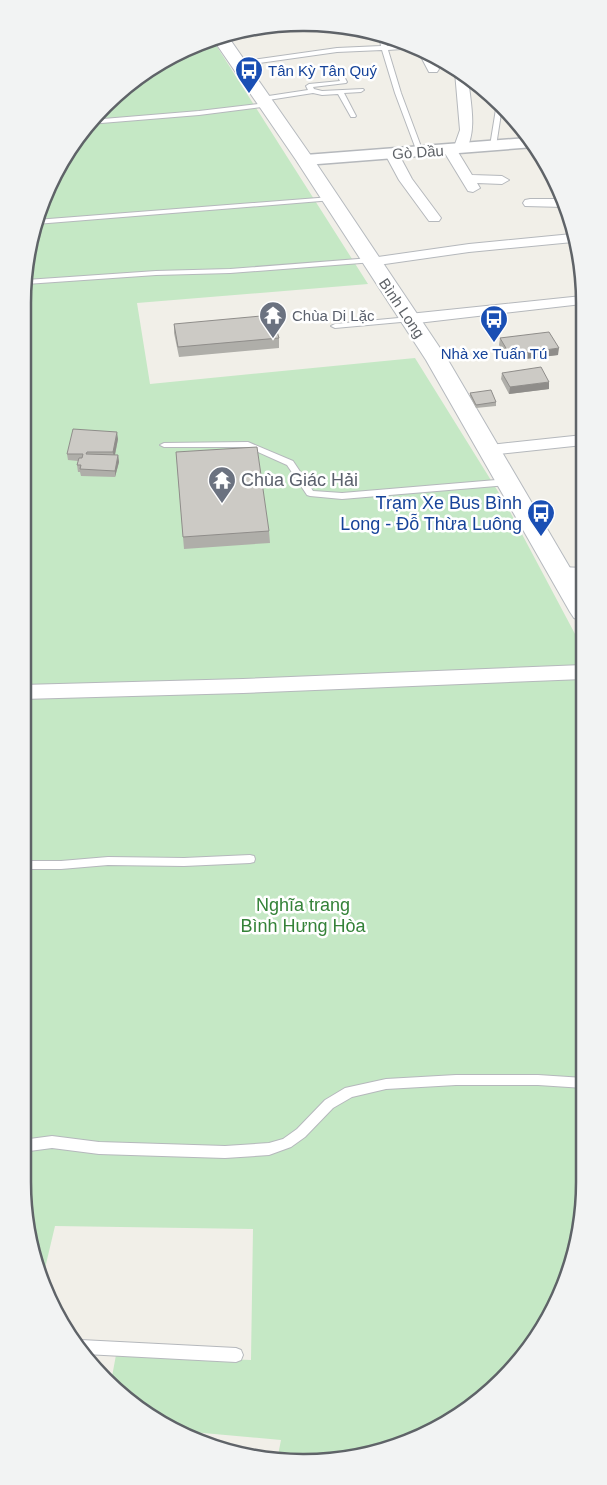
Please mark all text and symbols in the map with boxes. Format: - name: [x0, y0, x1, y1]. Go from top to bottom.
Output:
- bus stop icon: Tân Kỳ Tân Quý: [234, 55, 264, 94]
- place label: Tân Kỳ Tân Quý: [268, 62, 377, 79]
- street label: Gò Dầu: [392, 142, 444, 162]
- street label: Bình Long: [376, 275, 428, 341]
- temple icon: Chùa Di Lặc: [258, 300, 288, 339]
- bus stop icon: Nhà xe Tuấn Tú: [479, 304, 509, 343]
- place label: Chùa Di Lặc: [292, 307, 375, 324]
- place label: Nhà xe Tuấn Tú: [441, 345, 547, 362]
- temple icon: Chùa Giác Hải: [207, 465, 237, 504]
- place label: Chùa Giác Hải: [241, 470, 358, 490]
- place label: Trạm Xe Bus Bình Long - Đỗ Thừa Luông: [340, 493, 522, 534]
- bus stop icon: Trạm Xe Bus Bình Long - Đỗ Thừa Luông: [526, 498, 556, 537]
- park label: Nghĩa trang Bình Hưng Hòa: [240, 895, 367, 936]

